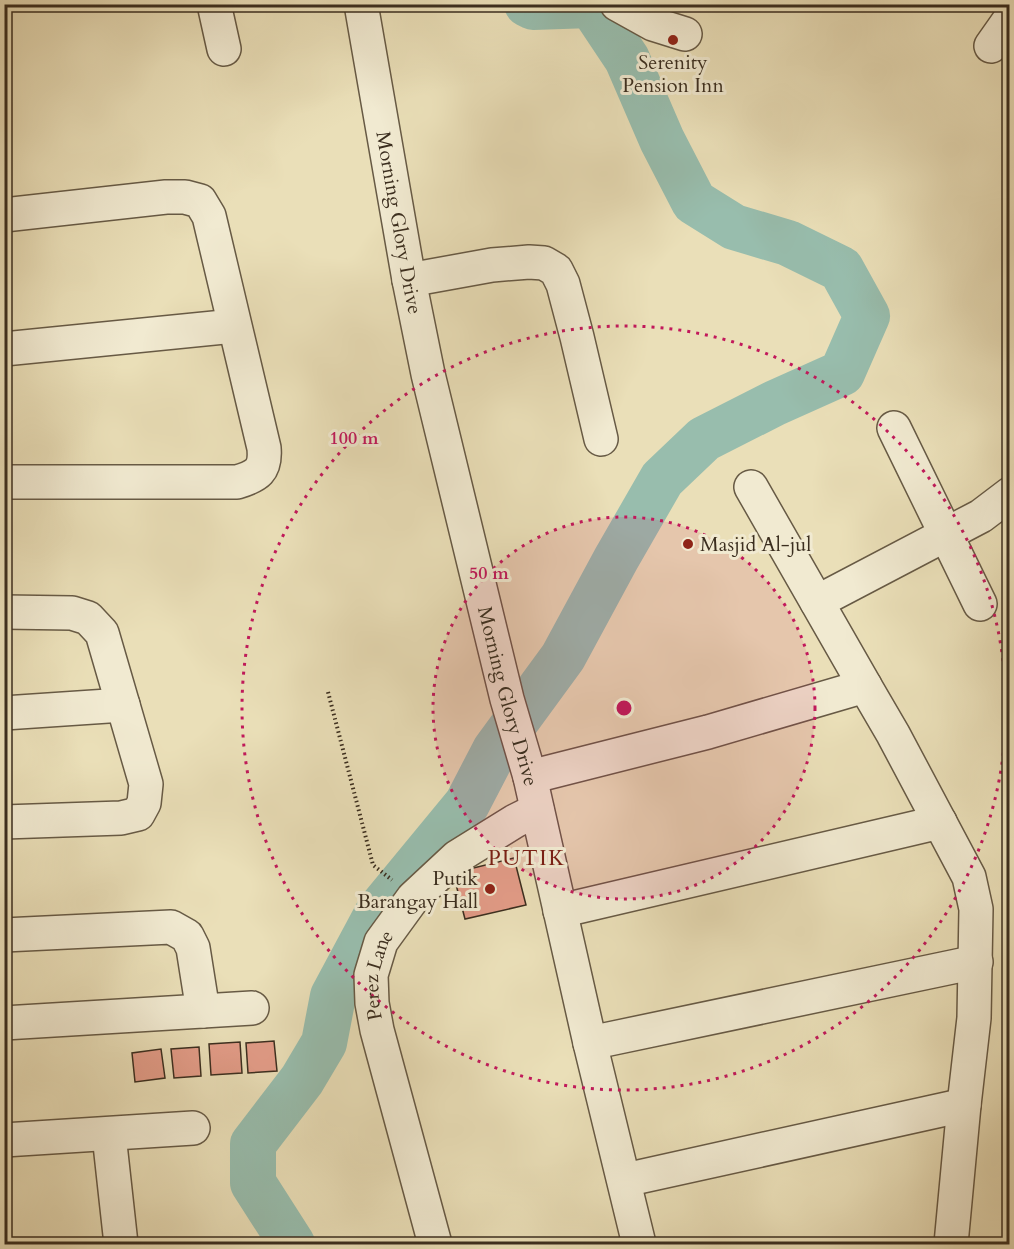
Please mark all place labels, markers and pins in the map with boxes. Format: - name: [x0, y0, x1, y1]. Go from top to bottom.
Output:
- marker: Serenity Pension Inn: [666, 33, 680, 47]
- place label: Serenity Pension Inn: [622, 49, 724, 99]
- place label: Masjid Al-jul: [700, 531, 811, 558]
- marker: Masjid Al-jul: [681, 537, 695, 551]
- centre of rings: [614, 698, 634, 718]
- place label: Putik Barangay Hall: [357, 865, 478, 915]
- marker: Putik Barangay Hall: [483, 882, 497, 896]

